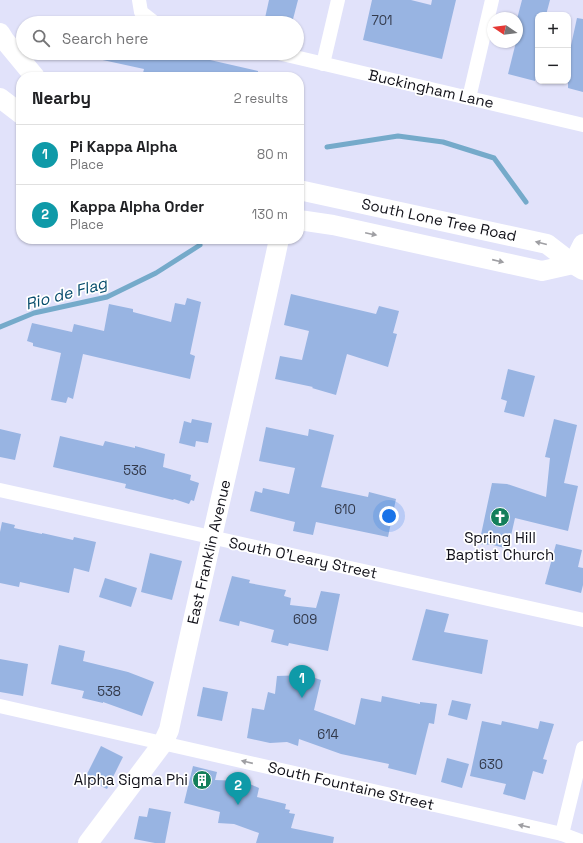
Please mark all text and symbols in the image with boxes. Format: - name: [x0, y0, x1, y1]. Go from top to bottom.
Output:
- house number: 701: [371, 12, 393, 29]
- north arrow: [487, 12, 523, 48]
- map controls: [535, 12, 571, 84]
- button: +: [535, 12, 571, 48]
- search box: [16, 16, 304, 60]
- icon: search: [30, 27, 52, 49]
- text: Search here: [62, 29, 148, 48]
- button: −: [535, 48, 571, 84]
- street label: Buckingham Lane: [367, 65, 496, 112]
- text: Nearby: [32, 87, 91, 109]
- text: 2 results: [234, 90, 288, 107]
- text: Pi Kappa Alpha: [70, 137, 177, 156]
- text: 1: [42, 146, 48, 163]
- text: 80 m: [257, 146, 288, 163]
- text: Place: [70, 156, 104, 173]
- street label: South Lone Tree Road: [360, 194, 518, 245]
- text: Kappa Alpha Order: [70, 197, 204, 216]
- text: 2: [41, 206, 49, 223]
- text: 130 m: [252, 206, 288, 223]
- text: Place: [70, 216, 104, 233]
- one-way arrow: [365, 231, 377, 237]
- one-way arrow: [535, 239, 547, 245]
- one-way arrow: [492, 258, 504, 264]
- water label: Rio de Flag: [23, 272, 110, 314]
- house number: 536: [123, 462, 147, 479]
- street label: East Franklin Avenue: [183, 478, 234, 626]
- house number: 610: [334, 501, 356, 518]
- your location: [379, 506, 399, 526]
- church icon: Spring Hill Baptist Church: [489, 506, 511, 528]
- place label: Spring Hill Baptist Church: [446, 528, 554, 564]
- street label: South O'Leary Street: [227, 532, 379, 583]
- house number: 609: [293, 611, 317, 628]
- pin: 1: [289, 665, 315, 698]
- house number: 538: [97, 683, 121, 700]
- house number: 614: [317, 726, 339, 743]
- house number: 630: [479, 756, 503, 773]
- street label: South Fountaine Street: [266, 757, 436, 814]
- one-way arrow: [241, 759, 253, 765]
- building icon: Alpha Sigma Phi: [191, 769, 213, 791]
- place label: Alpha Sigma Phi: [74, 770, 188, 789]
- pin: 2: [225, 772, 251, 805]
- one-way arrow: [518, 822, 530, 828]

